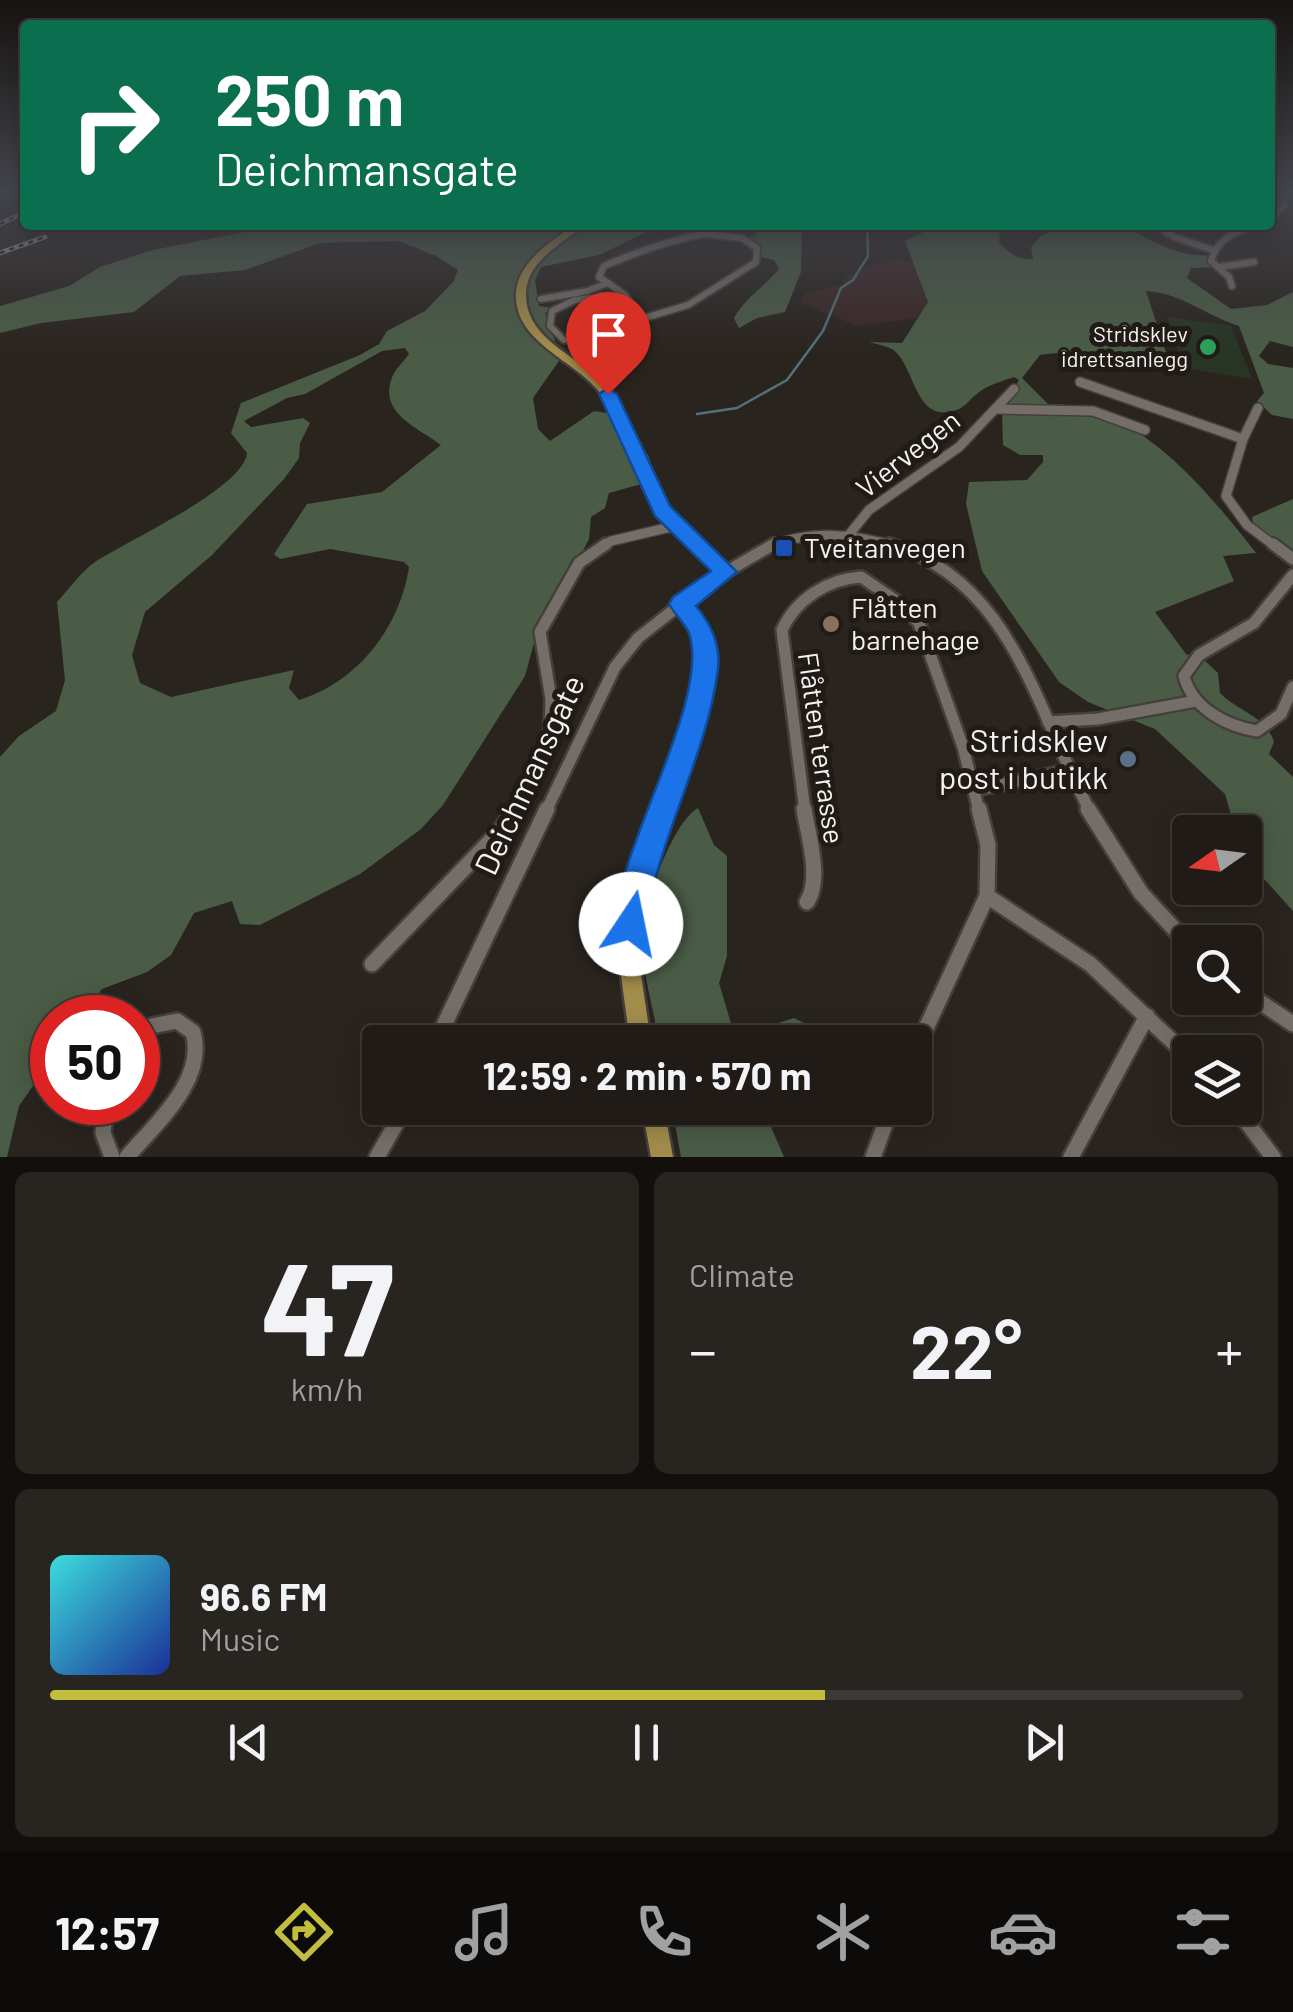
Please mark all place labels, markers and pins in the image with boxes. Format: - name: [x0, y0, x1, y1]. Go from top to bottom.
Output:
- pin: [566, 292, 651, 395]
- place label: Stridsklev idrettsanlegg: [1061, 320, 1188, 371]
- marker: Stridsklev idrettsanlegg: [1197, 336, 1219, 358]
- place label: Tveitanvegen: [804, 530, 966, 564]
- marker: Tveitanvegen: [773, 537, 795, 559]
- place label: Flåtten barnehage: [851, 590, 980, 656]
- marker: Flåtten barnehage: [820, 613, 842, 635]
- place label: Stridsklev post i butikk: [939, 720, 1108, 795]
- marker: Stridsklev post i butikk: [1117, 748, 1139, 770]

